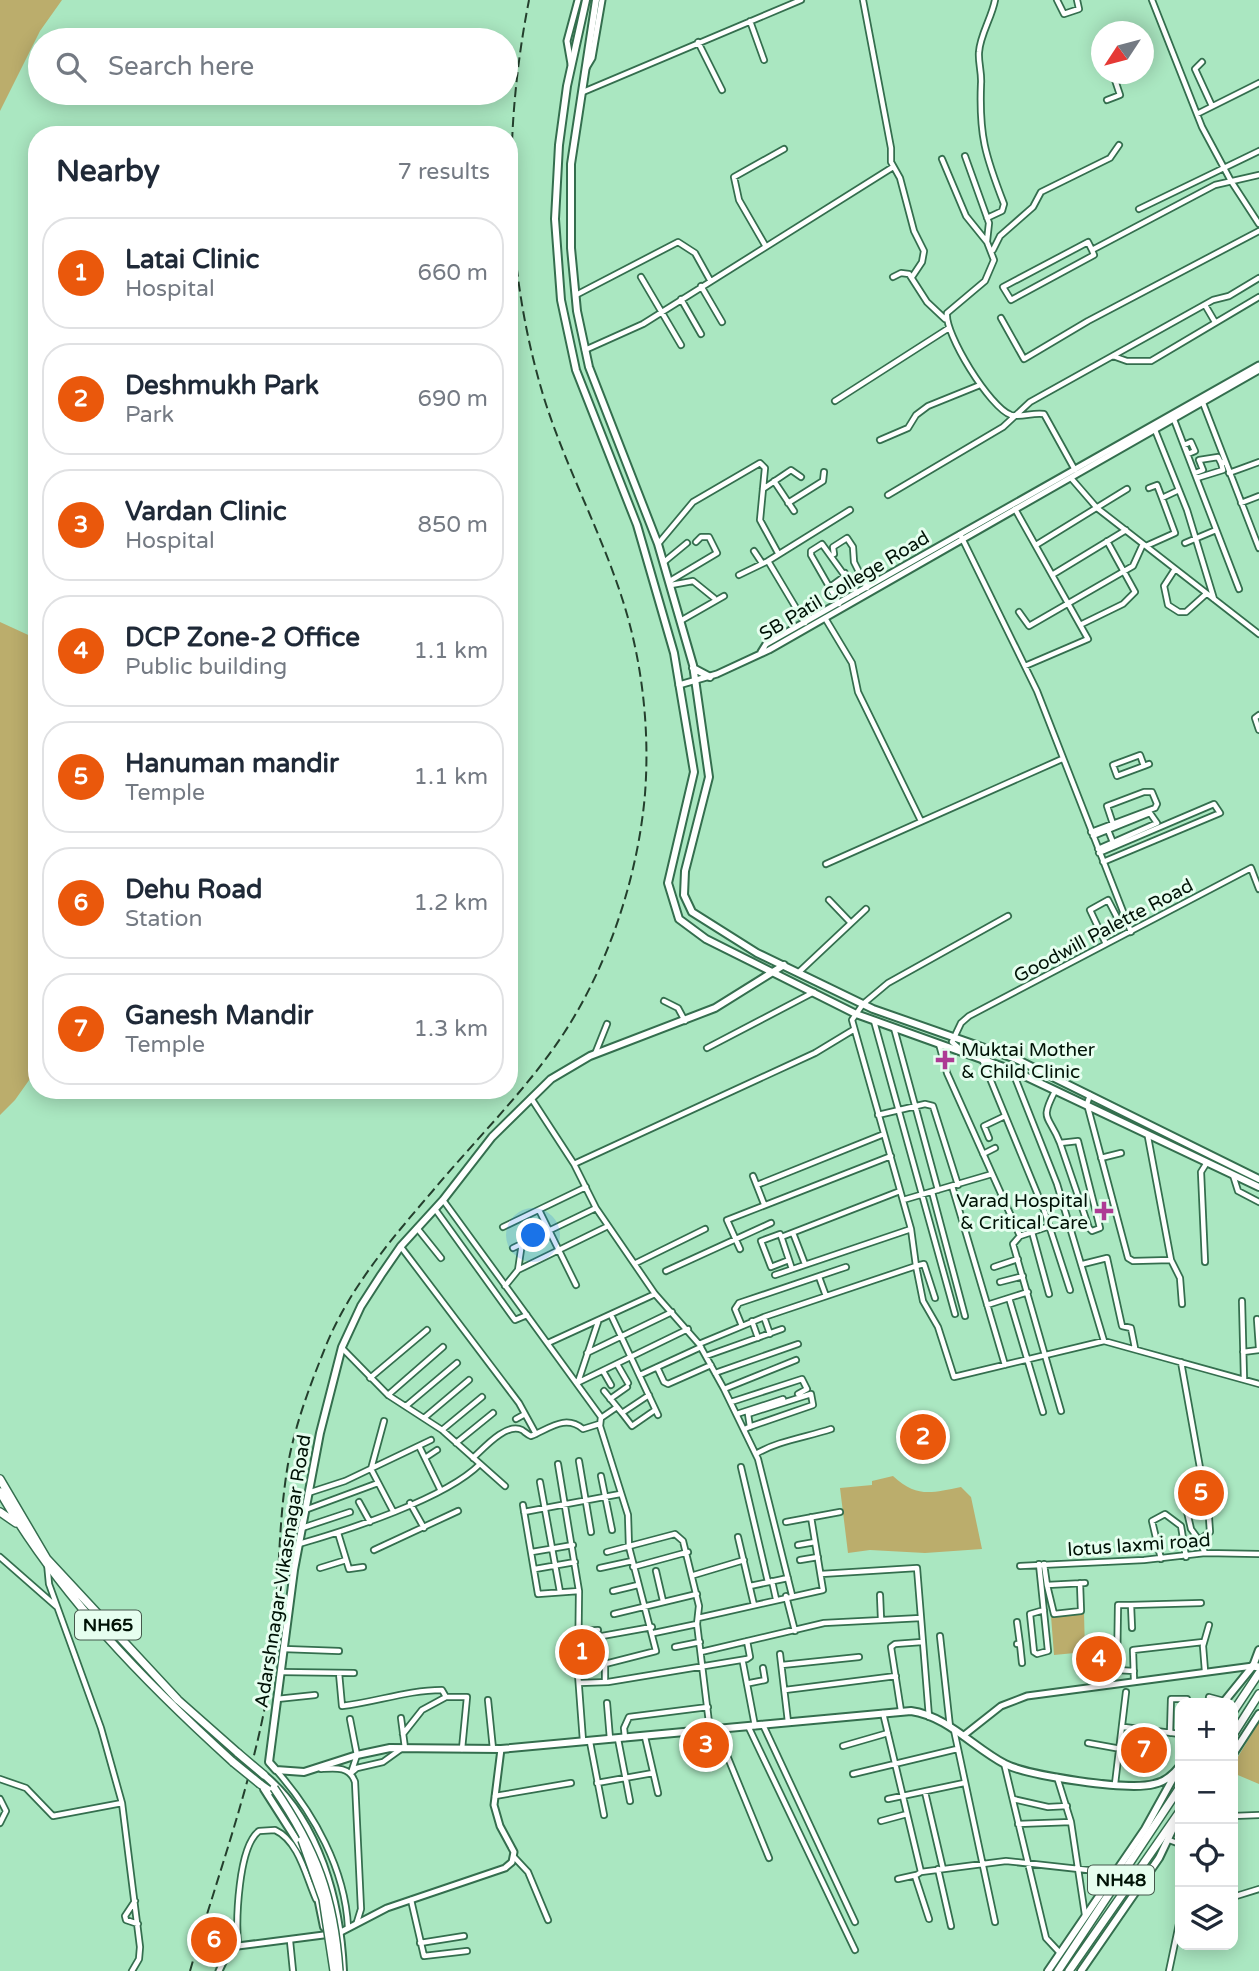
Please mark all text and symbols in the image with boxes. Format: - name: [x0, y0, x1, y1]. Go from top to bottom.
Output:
- north arrow: [1091, 21, 1154, 84]
- search box: [28, 28, 518, 105]
- icon: search: [52, 48, 90, 86]
- text: Search here: [108, 51, 254, 82]
- text: Nearby: [56, 153, 160, 190]
- text: 7 results: [397, 158, 490, 186]
- text: Latai Clinic: [125, 244, 259, 275]
- text: 1: [74, 259, 88, 287]
- text: 660 m: [418, 259, 488, 287]
- text: Hospital: [125, 275, 215, 303]
- text: Deshmukh Park: [125, 370, 319, 401]
- text: 2: [74, 385, 88, 413]
- text: 690 m: [418, 385, 488, 413]
- text: Park: [125, 401, 174, 429]
- text: Vardan Clinic: [125, 496, 287, 527]
- text: 3: [74, 511, 88, 539]
- text: 850 m: [418, 511, 488, 539]
- street label: SB Patil College Road: [756, 526, 933, 645]
- text: Hospital: [125, 527, 215, 555]
- text: DCP Zone-2 Office: [125, 622, 360, 653]
- text: 4: [74, 637, 88, 665]
- text: 1.1 km: [414, 637, 488, 665]
- text: Public building: [125, 653, 287, 681]
- text: Hanuman mandir: [125, 748, 339, 779]
- text: 5: [74, 763, 88, 791]
- text: 1.1 km: [414, 763, 488, 791]
- text: Temple: [125, 779, 205, 807]
- text: Dehu Road: [125, 874, 262, 905]
- street label: Goodwill Palette Road: [1010, 874, 1197, 988]
- text: 6: [74, 889, 88, 917]
- text: 1.2 km: [414, 889, 488, 917]
- text: Station: [125, 905, 203, 933]
- text: Ganesh Mandir: [125, 1000, 313, 1031]
- text: 7: [74, 1015, 88, 1043]
- text: 1.3 km: [414, 1015, 488, 1043]
- text: Temple: [125, 1031, 205, 1059]
- place label: Muktai Mother & Child Clinic: [961, 1039, 1096, 1083]
- marker: Muktai Mother & Child Clinic: [935, 1050, 955, 1070]
- place label: Varad Hospital & Critical Care: [956, 1190, 1088, 1234]
- marker: Varad Hospital & Critical Care: [1094, 1201, 1114, 1221]
- your location: [516, 1218, 550, 1252]
- pin: 2: [900, 1411, 946, 1463]
- street label: Adarshnagar-Vikasnagar Road: [250, 1433, 315, 1709]
- pin: 5: [1178, 1467, 1224, 1519]
- street label: lotus laxmi road: [1067, 1529, 1211, 1561]
- road number: NH65: [75, 1610, 141, 1640]
- pin: 1: [559, 1626, 605, 1678]
- pin: 4: [1076, 1633, 1122, 1685]
- map controls: [1175, 1698, 1238, 1950]
- button: +: [1175, 1698, 1238, 1761]
- pin: 3: [683, 1719, 729, 1771]
- pin: 7: [1121, 1724, 1167, 1776]
- button: −: [1175, 1761, 1238, 1824]
- button: locate: [1175, 1824, 1238, 1887]
- road number: NH48: [1088, 1866, 1154, 1894]
- button: layers: [1175, 1887, 1238, 1950]
- pin: 6: [191, 1914, 237, 1966]

